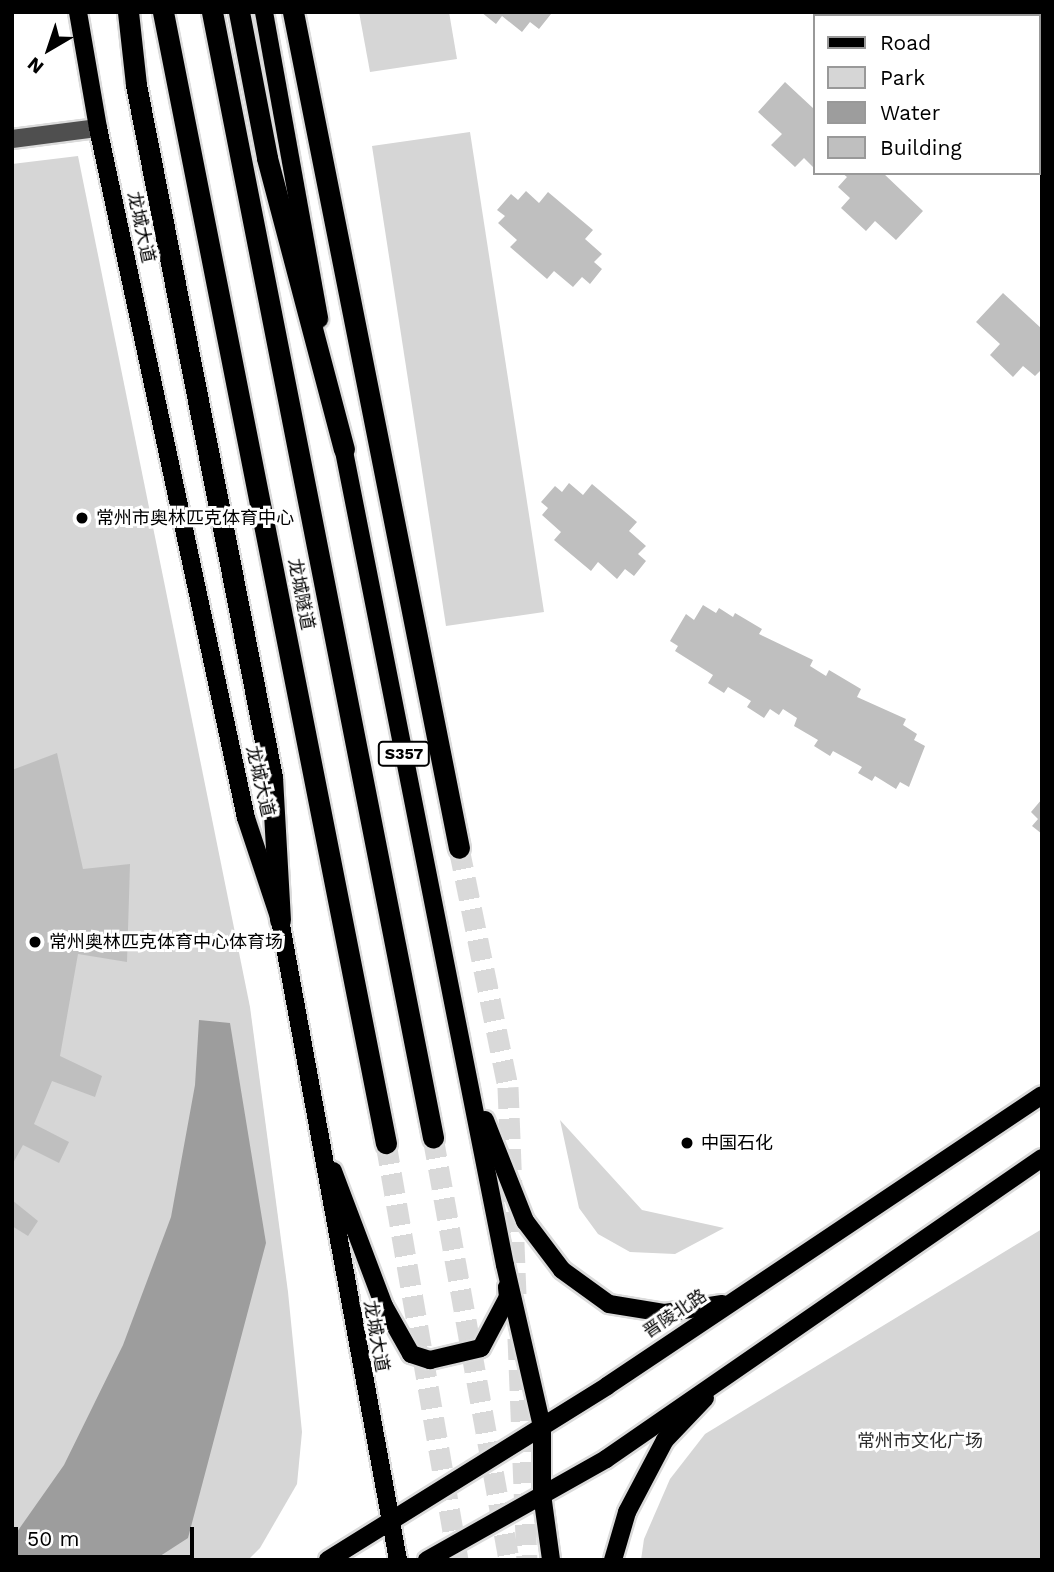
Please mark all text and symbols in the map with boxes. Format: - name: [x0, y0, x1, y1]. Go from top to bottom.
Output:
- north arrow: [14, 14, 84, 84]
- legend: [813, 14, 1040, 175]
- text: Road: [880, 30, 931, 55]
- text: N: [23, 52, 48, 79]
- text: Park: [880, 65, 925, 90]
- text: Water: [880, 100, 940, 125]
- text: Building: [880, 135, 962, 160]
- street label: 龙城大道: [123, 190, 159, 264]
- place label: 常州市奥林匹克体育中心: [96, 507, 294, 529]
- marker: 常州市奥林匹克体育中心: [74, 510, 90, 526]
- street label: 龙城隧道: [284, 557, 318, 631]
- road number: S357: [378, 741, 430, 766]
- street label: 龙城大道: [241, 743, 279, 819]
- place label: 常州奥林匹克体育中心体育场: [49, 931, 283, 953]
- marker: 常州奥林匹克体育中心体育场: [27, 934, 43, 950]
- place label: 中国石化: [701, 1132, 773, 1154]
- marker: 中国石化: [679, 1135, 695, 1151]
- street label: 晋陵北路: [639, 1285, 711, 1343]
- street label: 龙城大道: [359, 1299, 393, 1373]
- park label: 常州市文化广场: [857, 1430, 983, 1452]
- scale bar: [18, 1512, 198, 1556]
- text: 50 m: [27, 1526, 79, 1551]

